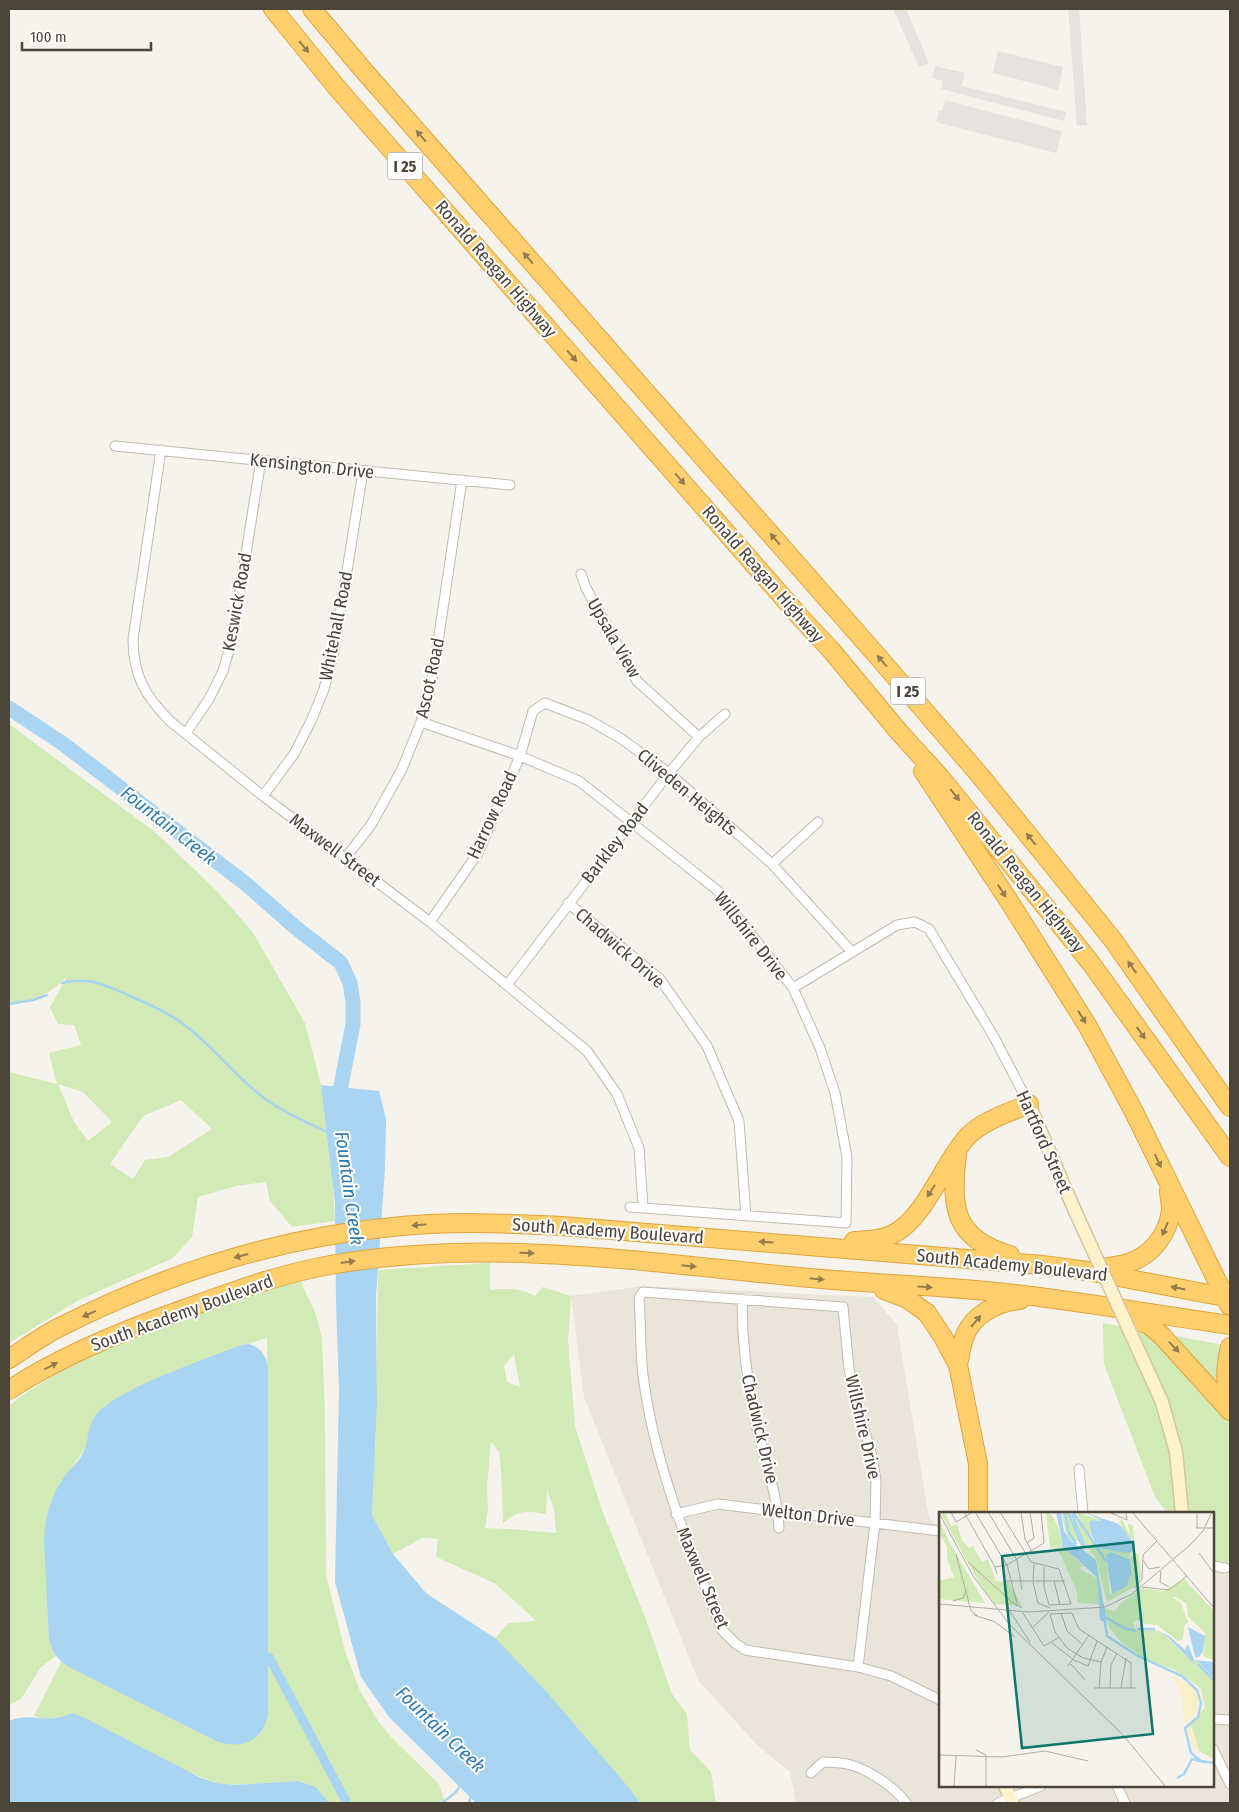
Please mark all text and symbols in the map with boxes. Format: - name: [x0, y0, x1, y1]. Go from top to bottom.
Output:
- scale bar: [22, 20, 151, 52]
- text: 100 m: [30, 28, 67, 46]
- one-way arrow: [298, 40, 309, 53]
- one-way arrow: [415, 130, 427, 142]
- road number: I 25: [388, 153, 422, 180]
- street label: Ronald Reagan Highway: [430, 196, 562, 342]
- one-way arrow: [522, 253, 534, 265]
- one-way arrow: [567, 350, 578, 363]
- street label: Kensington Drive: [249, 449, 375, 483]
- one-way arrow: [674, 472, 685, 485]
- street label: Ronald Reagan Highway: [697, 501, 829, 647]
- one-way arrow: [769, 534, 781, 546]
- street label: Keswick Road: [218, 551, 256, 653]
- street label: Whitehall Road: [315, 569, 357, 683]
- street label: Upsala View: [582, 594, 646, 682]
- street label: Ascot Road: [411, 636, 449, 720]
- one-way arrow: [876, 656, 888, 668]
- road number: I 25: [890, 678, 926, 704]
- street label: Cliveden Heights: [633, 744, 741, 840]
- street label: Harrow Road: [462, 767, 522, 863]
- water label: Fountain Creek: [116, 781, 221, 870]
- one-way arrow: [950, 788, 961, 801]
- street label: Barkley Road: [577, 798, 653, 888]
- street label: Ronald Reagan Highway: [962, 807, 1090, 957]
- street label: Maxwell Street: [285, 809, 385, 891]
- one-way arrow: [1026, 833, 1037, 846]
- one-way arrow: [997, 884, 1007, 897]
- street label: Willshire Drive: [710, 887, 792, 985]
- street label: Chadwick Drive: [571, 903, 669, 993]
- one-way arrow: [1127, 960, 1137, 974]
- one-way arrow: [1077, 1011, 1086, 1024]
- one-way arrow: [1136, 1026, 1146, 1040]
- street label: Hartford Street: [1011, 1087, 1077, 1197]
- water label: Fountain Creek: [330, 1130, 369, 1246]
- one-way arrow: [1154, 1154, 1162, 1168]
- one-way arrow: [927, 1184, 936, 1197]
- street label: South Academy Boulevard: [511, 1213, 705, 1249]
- one-way arrow: [411, 1221, 427, 1229]
- one-way arrow: [1160, 1222, 1168, 1236]
- one-way arrow: [758, 1238, 774, 1246]
- street label: South Academy Boulevard: [915, 1244, 1109, 1286]
- one-way arrow: [520, 1249, 536, 1257]
- one-way arrow: [233, 1253, 248, 1261]
- one-way arrow: [340, 1258, 356, 1266]
- one-way arrow: [682, 1263, 698, 1271]
- street label: South Academy Boulevard: [88, 1270, 276, 1356]
- one-way arrow: [810, 1275, 826, 1283]
- one-way arrow: [918, 1283, 934, 1291]
- one-way arrow: [1171, 1284, 1186, 1292]
- one-way arrow: [82, 1310, 96, 1318]
- one-way arrow: [970, 1315, 981, 1328]
- one-way arrow: [1167, 1341, 1179, 1353]
- one-way arrow: [44, 1362, 58, 1370]
- street label: Chadwick Drive: [737, 1372, 783, 1486]
- street label: Willshire Drive: [840, 1373, 886, 1481]
- street label: Welton Drive: [760, 1498, 856, 1532]
- inset map: [939, 1512, 1214, 1787]
- street label: Maxwell Street: [672, 1524, 734, 1632]
- water label: Fountain Creek: [391, 1681, 490, 1777]

